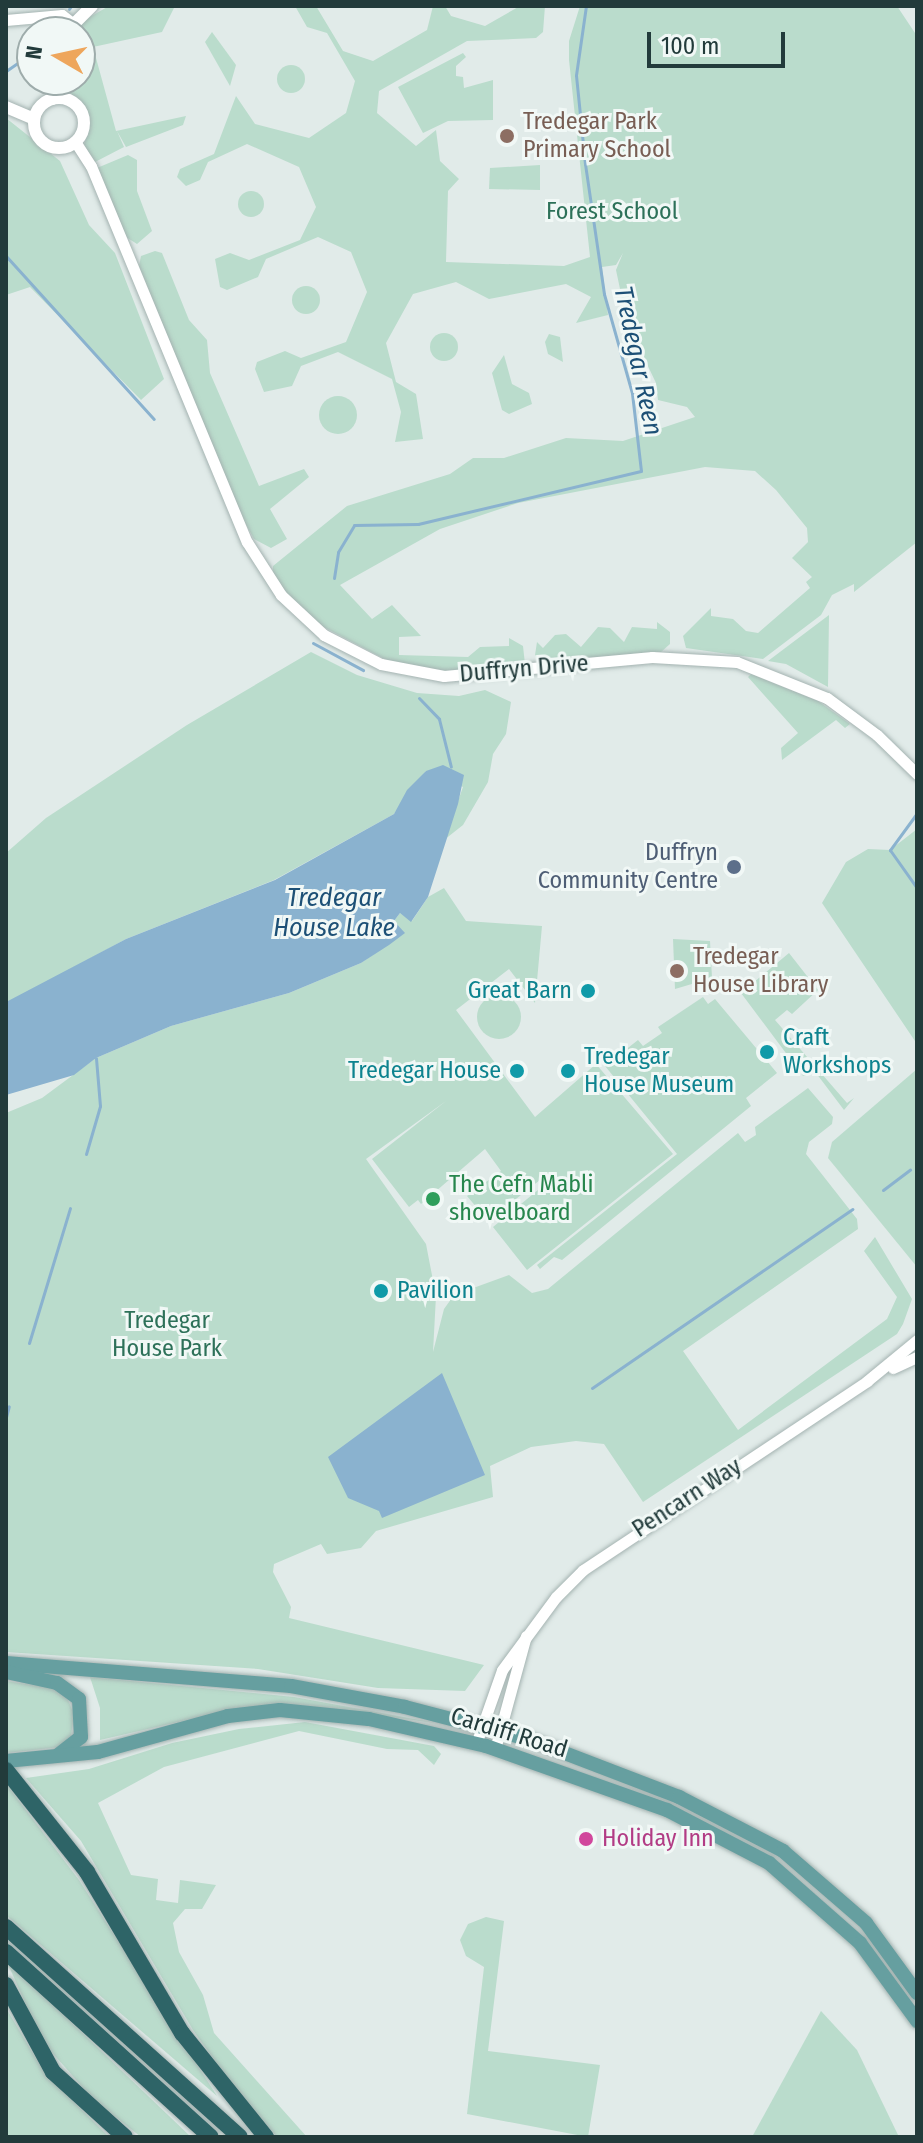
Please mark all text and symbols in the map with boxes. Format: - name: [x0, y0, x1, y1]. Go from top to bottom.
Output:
- north arrow: [16, 16, 96, 96]
- scale bar: [651, 16, 789, 66]
- text: 100 m: [661, 32, 719, 60]
- text: N: [19, 44, 48, 61]
- place label: Tredegar Park Primary School: [523, 108, 671, 164]
- marker: Tredegar Park Primary School: [498, 127, 516, 145]
- park label: Forest School: [546, 198, 678, 226]
- water label: Tredegar Reen: [607, 284, 669, 438]
- street label: Duffryn Drive: [458, 649, 590, 689]
- place label: Duffryn Community Centre: [538, 839, 718, 895]
- marker: Duffryn Community Centre: [725, 858, 743, 876]
- water label: Tredegar House Lake: [273, 882, 395, 944]
- place label: Tredegar House Library: [693, 943, 828, 999]
- marker: Tredegar House Library: [668, 962, 686, 980]
- place label: Great Barn: [468, 977, 572, 1005]
- marker: Great Barn: [579, 982, 597, 1000]
- place label: Craft Workshops: [783, 1024, 891, 1080]
- place label: Tredegar House Museum: [584, 1043, 734, 1099]
- marker: Craft Workshops: [758, 1043, 776, 1061]
- place label: Tredegar House: [348, 1057, 501, 1085]
- marker: Tredegar House: [508, 1062, 526, 1080]
- marker: Tredegar House Museum: [559, 1062, 577, 1080]
- place label: The Cefn Mabli shovelboard: [449, 1171, 593, 1227]
- marker: The Cefn Mabli shovelboard: [424, 1190, 442, 1208]
- place label: Pavilion: [397, 1277, 474, 1305]
- marker: Pavilion: [372, 1282, 390, 1300]
- park label: Tredegar House Park: [112, 1307, 222, 1363]
- street label: Pencarn Way: [627, 1452, 747, 1544]
- street label: Cardiff Road: [447, 1702, 571, 1764]
- place label: Holiday Inn: [602, 1825, 714, 1853]
- marker: Holiday Inn: [577, 1830, 595, 1848]

